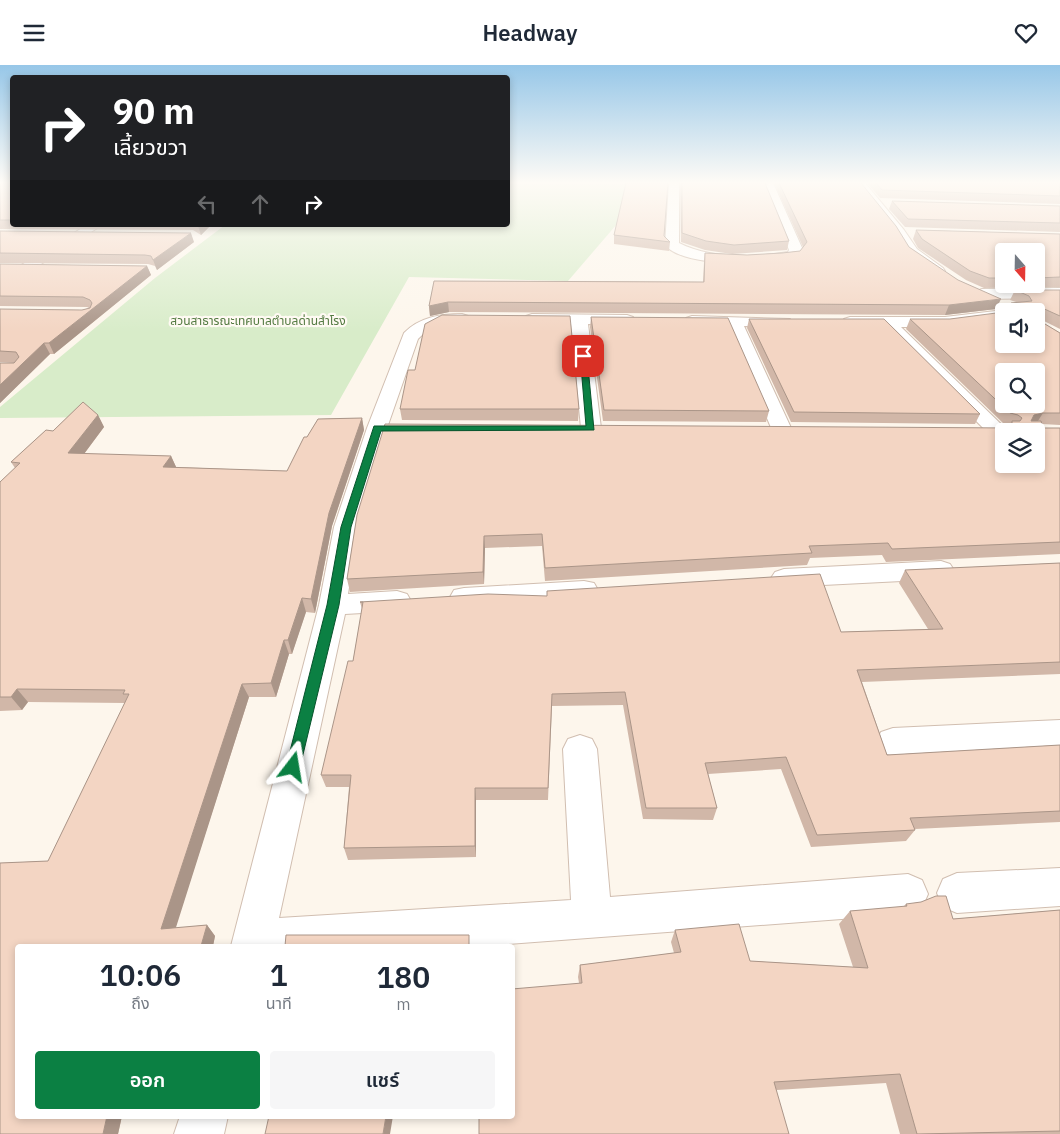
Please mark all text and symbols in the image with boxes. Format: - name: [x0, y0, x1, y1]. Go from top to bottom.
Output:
- text: Headway: [483, 18, 578, 47]
- icon: menu: [20, 19, 48, 47]
- icon: heart: [1012, 19, 1040, 47]
- text: 90 m: [113, 88, 195, 134]
- icon: right: [30, 95, 95, 160]
- text: เลี้ยวขวา: [113, 132, 188, 161]
- icon: left: [193, 190, 221, 218]
- icon: ahead: [246, 190, 274, 218]
- icon: right: [299, 190, 327, 218]
- north arrow: [995, 243, 1045, 293]
- map controls: [995, 243, 1045, 473]
- button: sound: [995, 303, 1045, 353]
- park label: สวนสาธารณะเทศบาลตำบลด่านสำโรง: [170, 313, 346, 328]
- pin: [562, 335, 604, 377]
- icon: arrive: [569, 342, 597, 370]
- button: search: [995, 363, 1045, 413]
- button: layers: [995, 423, 1045, 473]
- position arrow: [266, 740, 318, 792]
- text: 10:06: [100, 955, 181, 994]
- text: 1: [270, 955, 288, 994]
- text: 180: [376, 957, 430, 996]
- text: ถึง: [131, 993, 149, 1013]
- text: นาที: [266, 993, 292, 1013]
- text: m: [396, 994, 410, 1014]
- button: ออก: [35, 1051, 260, 1109]
- button: แชร์: [270, 1051, 495, 1109]

